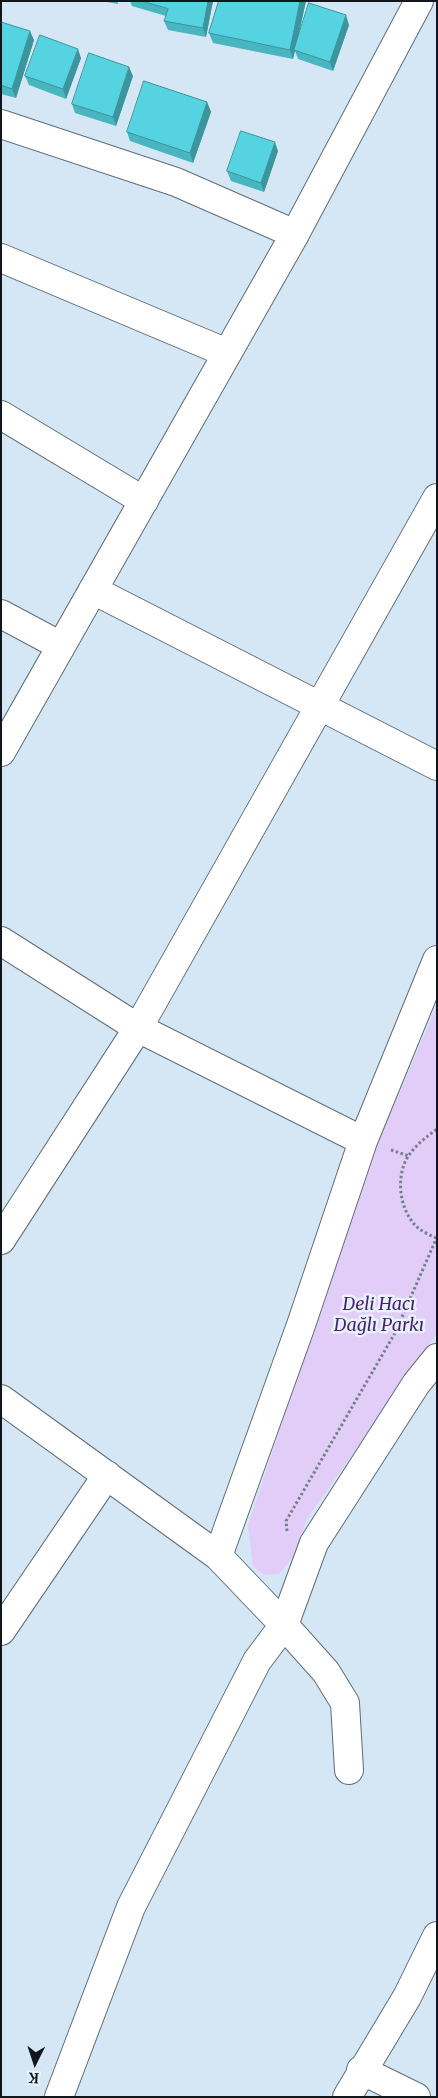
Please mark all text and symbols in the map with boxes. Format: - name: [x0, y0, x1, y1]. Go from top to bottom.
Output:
- park label: Deli Hacı Dağlı Parkı: [334, 1294, 424, 1336]
- north arrow: [10, 2038, 60, 2088]
- text: K: [28, 2069, 40, 2087]

